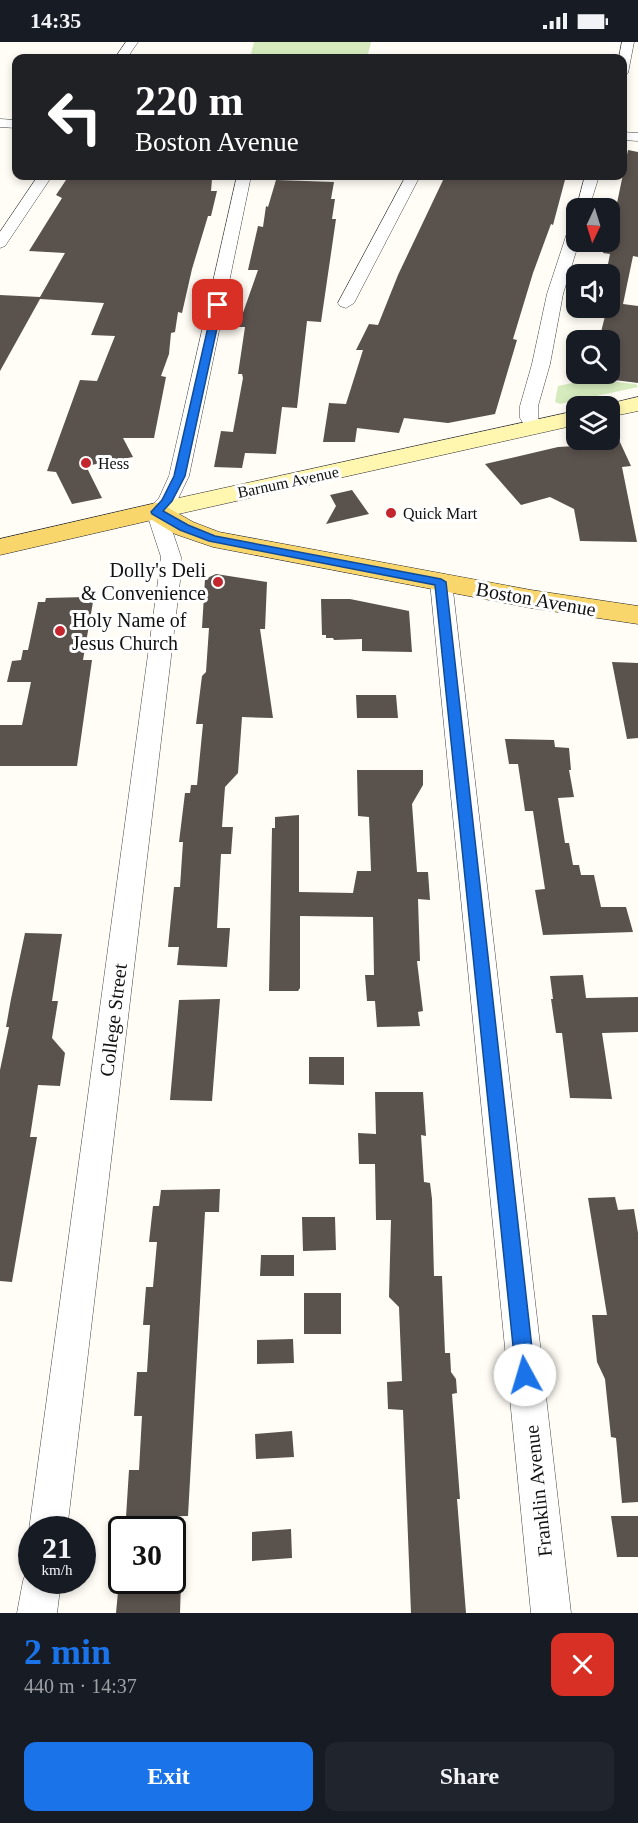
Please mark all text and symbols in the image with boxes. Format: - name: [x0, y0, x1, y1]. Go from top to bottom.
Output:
- text: 14:35: [30, 8, 81, 33]
- icon: left: [36, 78, 114, 156]
- text: 220 m: [135, 78, 244, 124]
- text: Boston Avenue: [135, 127, 299, 157]
- north arrow: [566, 198, 620, 252]
- map controls: [566, 198, 620, 450]
- button: sound: [566, 264, 620, 318]
- pin: [192, 279, 243, 330]
- icon: arrive: [201, 288, 234, 321]
- button: search: [566, 330, 620, 384]
- button: layers: [566, 396, 620, 450]
- place label: Hess: [98, 455, 129, 472]
- marker: Hess: [79, 456, 93, 470]
- street label: Barnum Avenue: [236, 463, 340, 501]
- place label: Quick Mart: [403, 505, 478, 522]
- marker: Quick Mart: [384, 506, 398, 520]
- place label: Dolly's Deli & Convenience: [81, 559, 206, 604]
- marker: Dolly's Deli & Convenience: [211, 575, 225, 589]
- street label: Boston Avenue: [474, 578, 598, 620]
- place label: Holy Name of Jesus Church: [72, 609, 187, 654]
- marker: Holy Name of Jesus Church: [53, 624, 67, 638]
- street label: College Street: [95, 962, 132, 1078]
- position arrow: [493, 1343, 557, 1407]
- street label: Franklin Avenue: [520, 1424, 556, 1558]
- speed limit sign: 30: [108, 1516, 186, 1594]
- text: 21: [42, 1531, 72, 1564]
- text: km/h: [42, 1562, 72, 1578]
- text: 2 min: [24, 1632, 111, 1672]
- button: close: [551, 1633, 614, 1696]
- text: 440 m · 14:37: [24, 1675, 137, 1697]
- button: Exit: [24, 1742, 313, 1811]
- button: Share: [325, 1742, 614, 1811]

